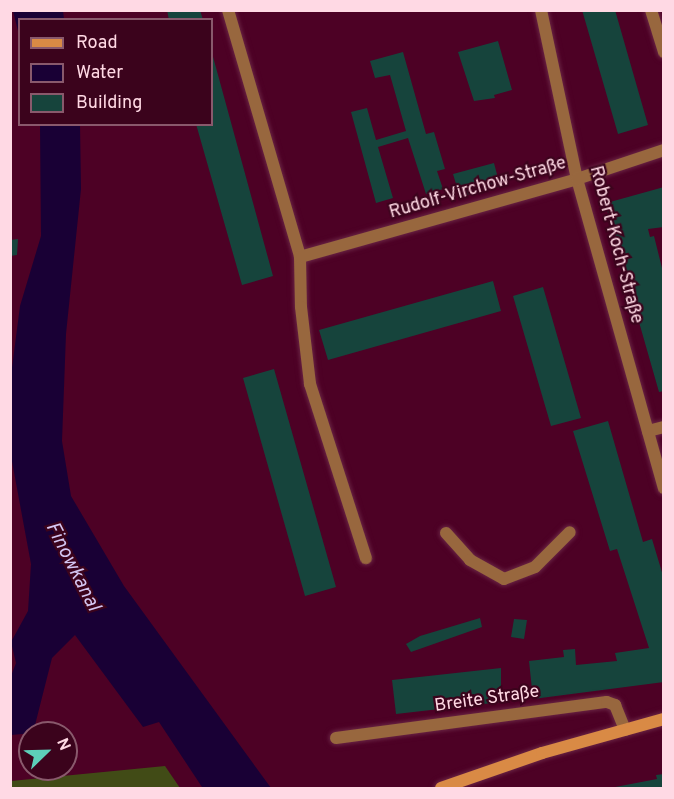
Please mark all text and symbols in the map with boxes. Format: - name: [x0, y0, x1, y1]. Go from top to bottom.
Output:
- legend: [18, 18, 213, 126]
- text: Road: [76, 32, 118, 55]
- text: Water: [76, 62, 123, 85]
- text: Building: [76, 92, 142, 115]
- street label: Rudolf-Virchow-Straße: [387, 153, 569, 225]
- street label: Robert-Koch-Straße: [584, 164, 646, 326]
- water label: Finowkanal: [39, 518, 105, 616]
- street label: Breite Straße: [433, 682, 541, 718]
- north arrow: [18, 721, 78, 781]
- text: N: [51, 736, 74, 754]

